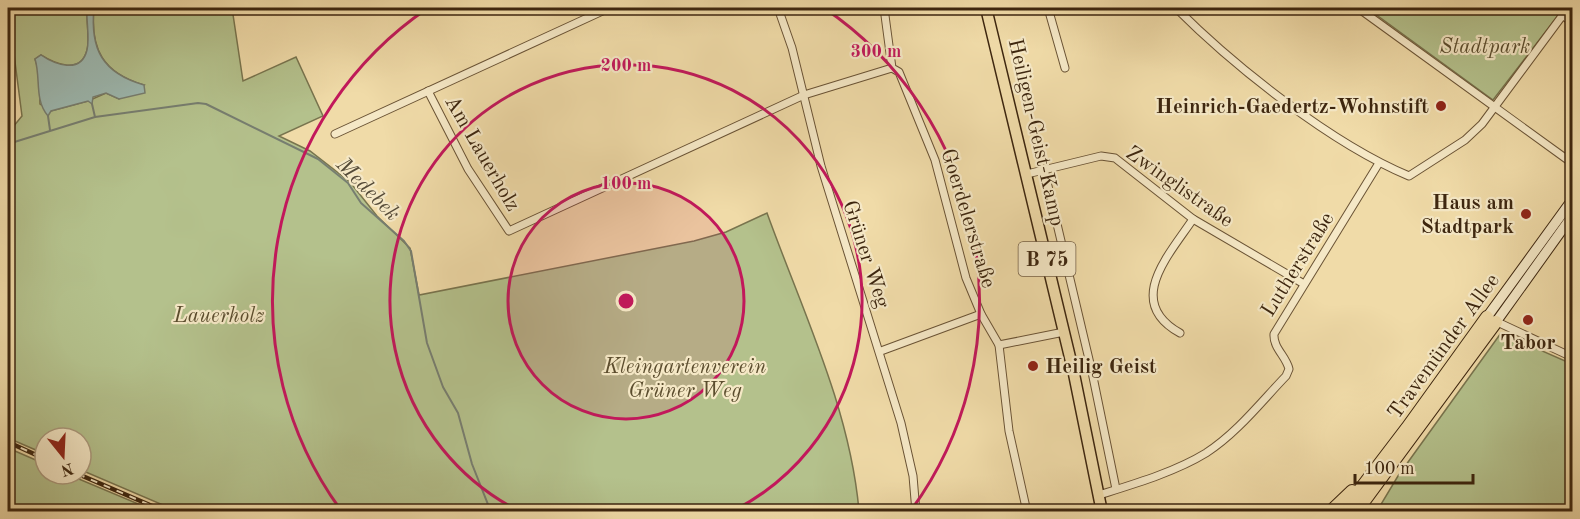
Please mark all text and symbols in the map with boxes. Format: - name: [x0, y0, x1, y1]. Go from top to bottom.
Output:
- street label: Heiligen-Geist-Kamp: [1004, 37, 1067, 228]
- park label: Stadtpark: [1440, 37, 1530, 58]
- text: 300 m: [851, 43, 901, 61]
- text: 200 m: [601, 57, 651, 75]
- street label: Am Lauerholz: [440, 93, 523, 215]
- place label: Heinrich-Gaedertz-Wohnstift: [1156, 97, 1429, 118]
- marker: Heinrich-Gaedertz-Wohnstift: [1434, 99, 1448, 113]
- street label: Zwinglistraße: [1122, 143, 1237, 232]
- street label: Goerdelerstraße: [936, 146, 999, 291]
- water label: Medebek: [331, 153, 404, 226]
- text: 100 m: [601, 175, 651, 193]
- place label: Haus am Stadtpark: [1421, 193, 1514, 238]
- street label: Grüner Weg: [838, 198, 893, 312]
- marker: Haus am Stadtpark: [1519, 207, 1533, 221]
- street label: Lutherstraße: [1258, 209, 1339, 321]
- road number: B 75: [1018, 242, 1076, 276]
- street label: Travemünder Allee: [1385, 270, 1504, 423]
- centre of rings: [616, 291, 636, 311]
- park label: Lauerholz: [173, 306, 264, 327]
- marker: Tabor: [1521, 313, 1535, 327]
- place label: Tabor: [1500, 333, 1556, 354]
- park label: Kleingartenverein Grüner Weg: [603, 357, 766, 402]
- place label: Heilig Geist: [1045, 357, 1157, 378]
- marker: Heilig Geist: [1026, 359, 1040, 373]
- north arrow: [33, 426, 93, 486]
- scale bar: [1355, 447, 1474, 485]
- text: N: [58, 459, 75, 478]
- text: 100 m: [1364, 460, 1415, 478]

